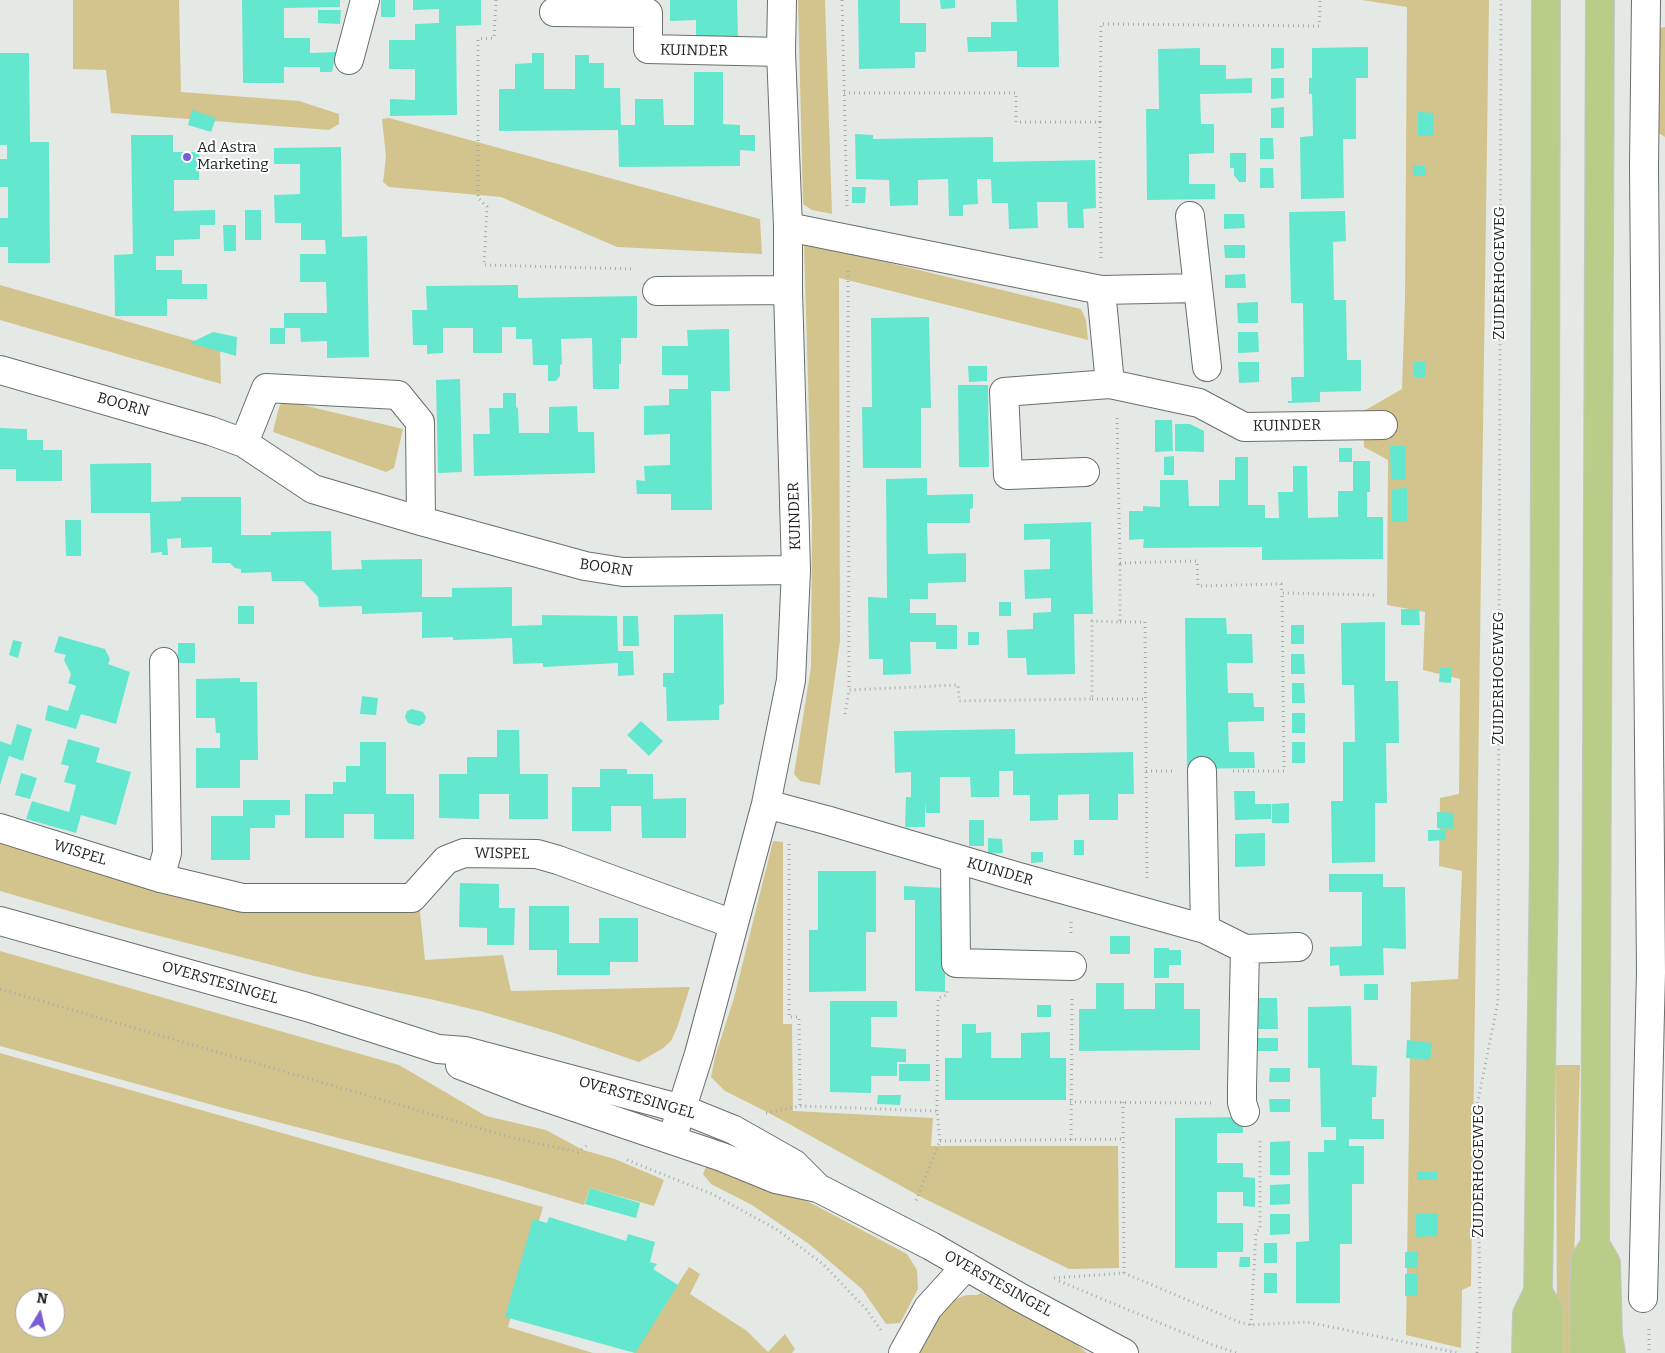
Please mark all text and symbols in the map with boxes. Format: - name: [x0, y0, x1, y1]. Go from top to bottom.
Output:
- street label: KUINDER: [660, 41, 728, 61]
- place label: Ad Astra Marketing: [197, 139, 269, 174]
- marker: Ad Astra Marketing: [181, 151, 193, 163]
- street label: ZUIDERHOGEWEG: [1491, 206, 1509, 340]
- street label: BOORN: [95, 389, 151, 421]
- street label: KUINDER: [1253, 416, 1321, 436]
- street label: KUINDER: [785, 482, 805, 550]
- street label: BOORN: [578, 555, 634, 581]
- street label: ZUIDERHOGEWEG: [1490, 611, 1508, 745]
- street label: WISPEL: [51, 836, 109, 870]
- street label: WISPEL: [474, 845, 530, 863]
- street label: KUINDER: [965, 854, 1035, 890]
- street label: OVERSTESINGEL: [160, 958, 280, 1008]
- street label: OVERSTESINGEL: [577, 1073, 697, 1123]
- street label: ZUIDERHOGEWEG: [1470, 1104, 1488, 1238]
- street label: OVERSTESINGEL: [941, 1247, 1055, 1321]
- north arrow: [15, 1288, 65, 1338]
- text: N: [36, 1289, 49, 1308]

